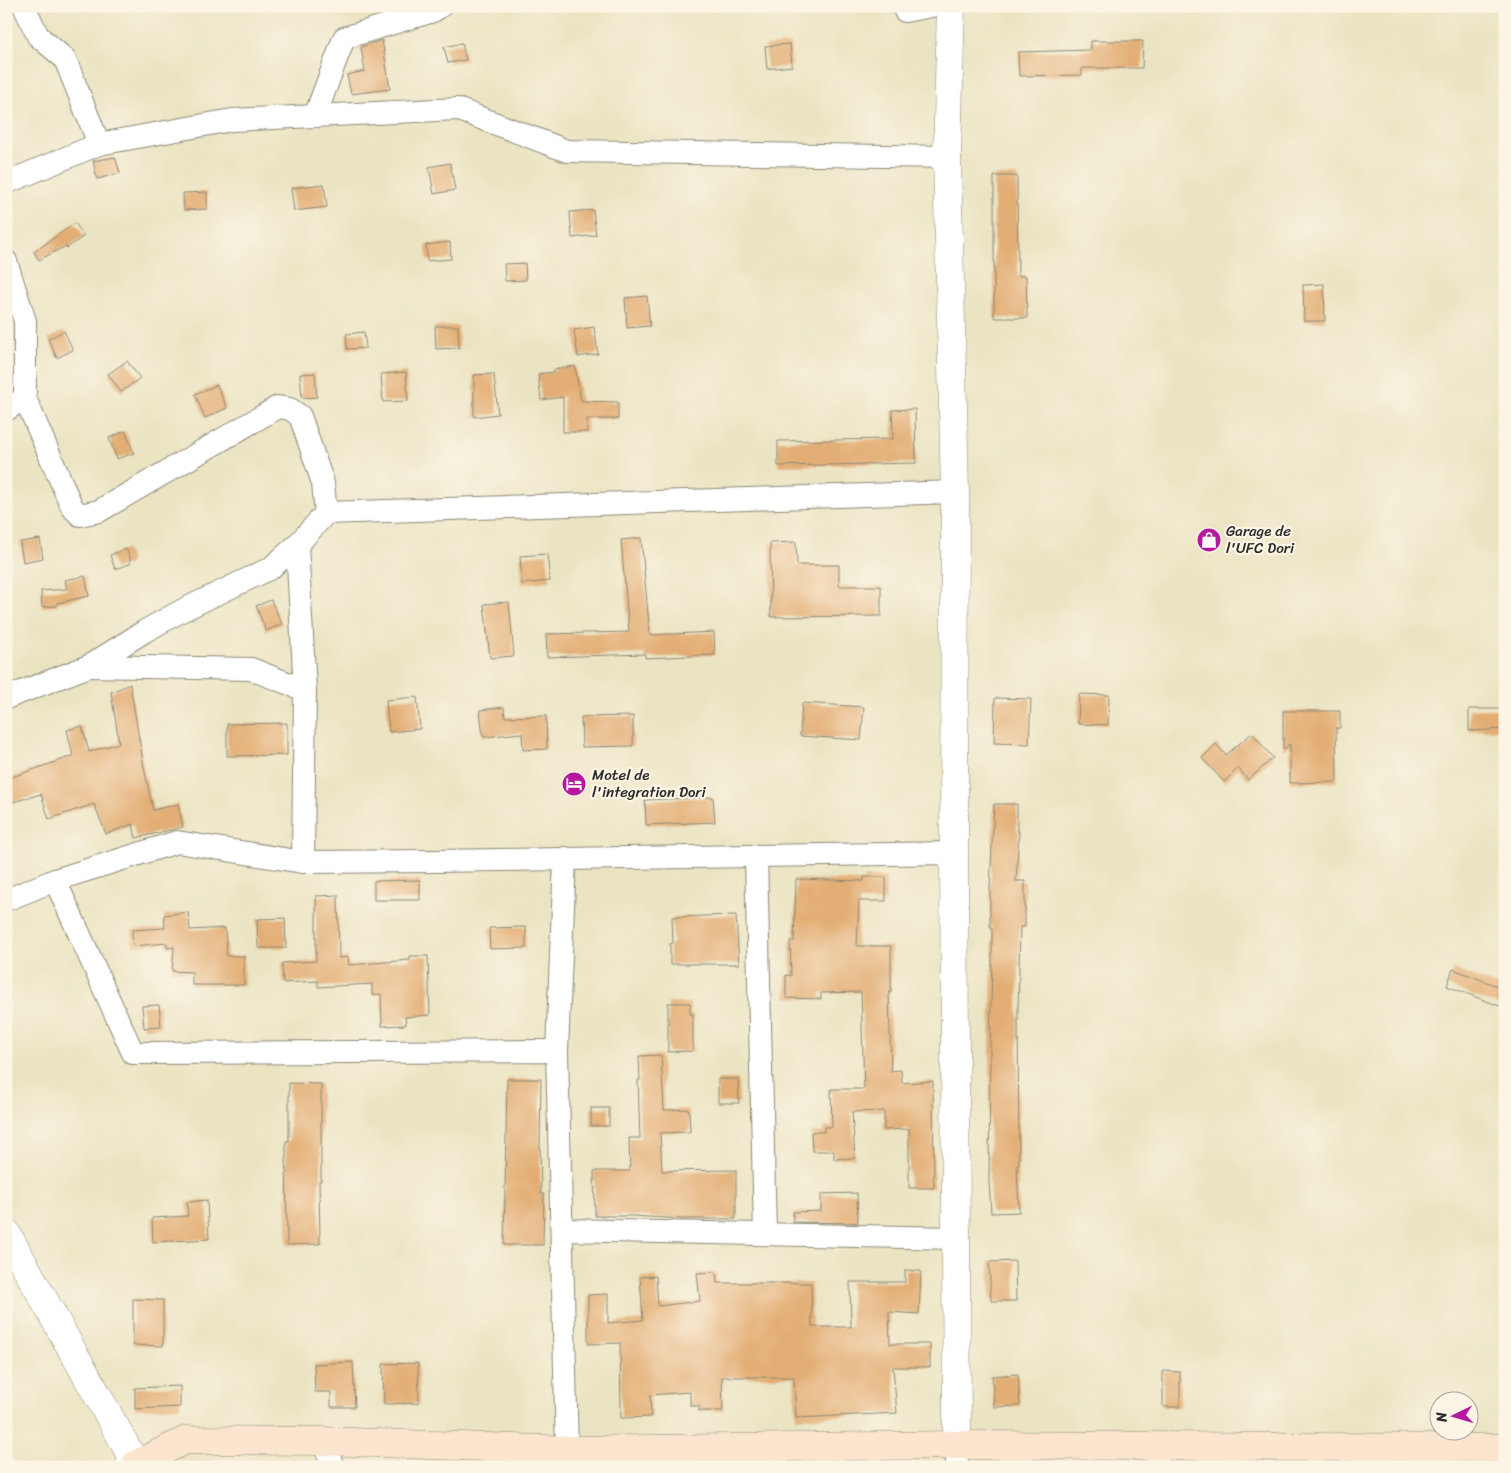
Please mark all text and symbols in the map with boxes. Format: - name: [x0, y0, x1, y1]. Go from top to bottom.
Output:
- place label: Garage de l'UFC Dori: [1226, 518, 1295, 561]
- shop icon: Garage de l'UFC Dori: [1196, 527, 1222, 553]
- place label: Motel de l'integration Dori: [592, 762, 706, 805]
- hotel icon: Motel de l'integration Dori: [561, 771, 587, 797]
- north arrow: [1428, 1390, 1478, 1440]
- text: N: [1429, 1411, 1455, 1424]

